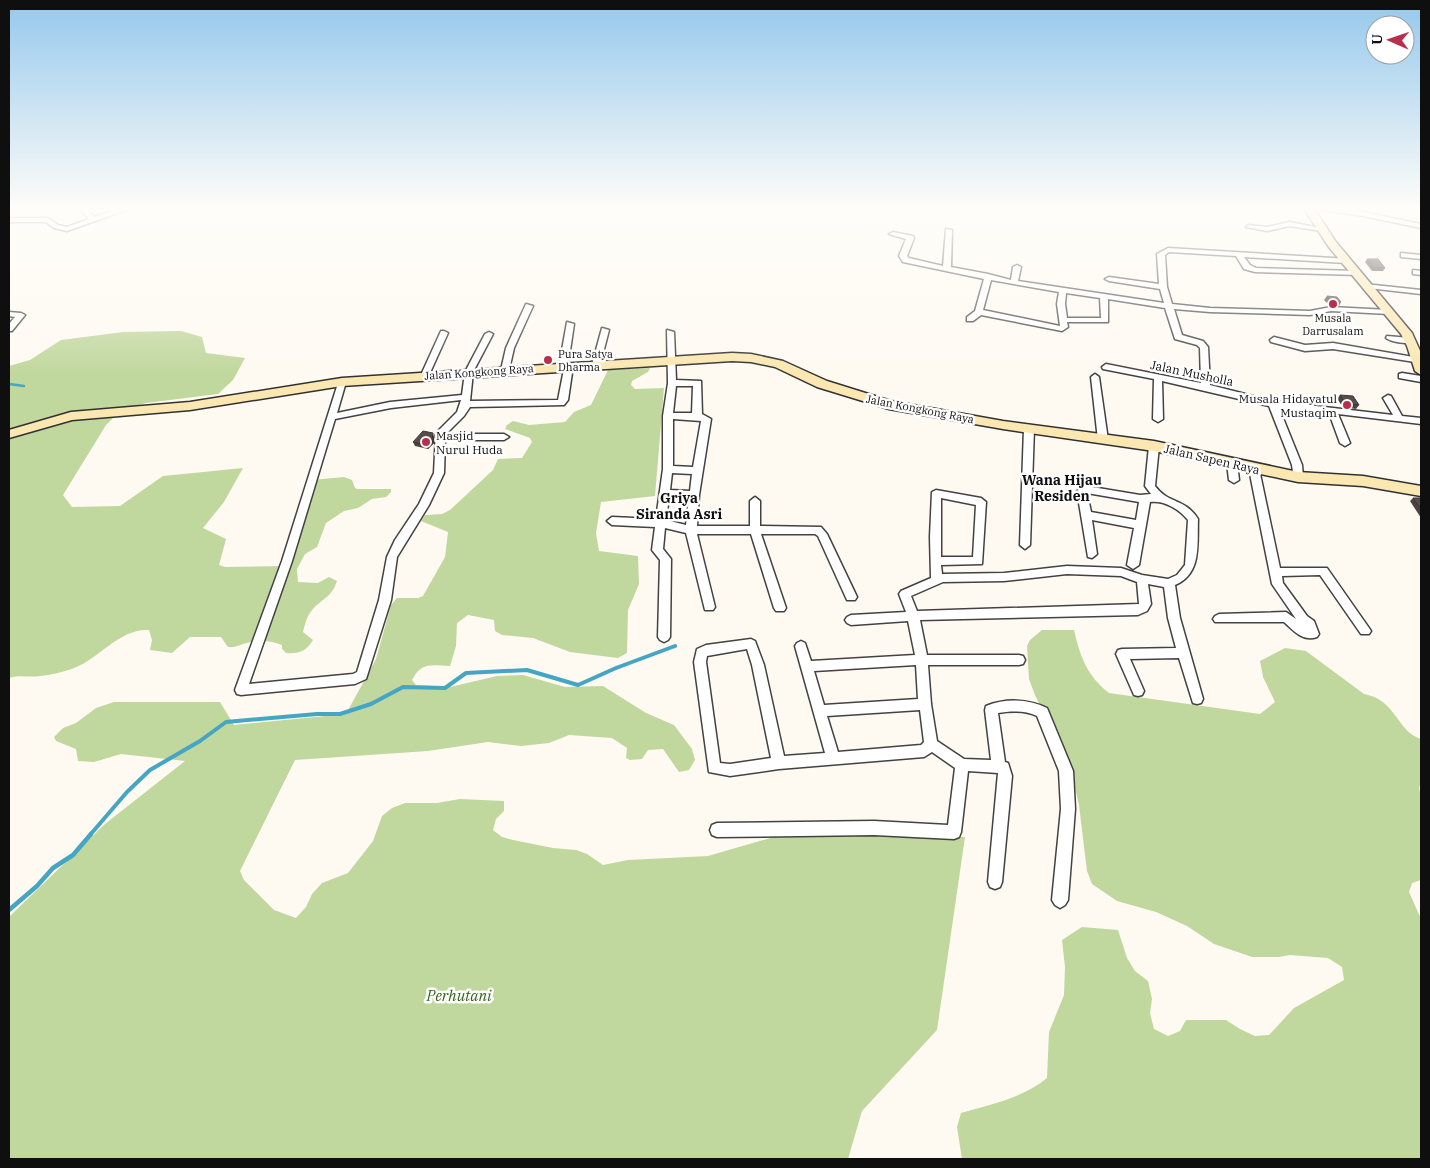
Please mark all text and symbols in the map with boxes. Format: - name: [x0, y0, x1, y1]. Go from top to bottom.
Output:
- north arrow: [1365, 15, 1415, 65]
- text: U: [1368, 34, 1386, 45]
- marker: Musala Darrusalam: [1327, 298, 1339, 310]
- place label: Musala Darrusalam: [1302, 311, 1364, 338]
- place label: Pura Satya Dharma: [558, 347, 613, 374]
- marker: Pura Satya Dharma: [542, 354, 554, 366]
- street label: Jalan Musholla: [1149, 357, 1235, 389]
- street label: Jalan Kongkong Raya: [424, 361, 534, 383]
- place label: Musala Hidayatul Mustaqim: [1239, 391, 1338, 420]
- street label: Jalan Kongkong Raya: [865, 392, 975, 426]
- marker: Musala Hidayatul Mustaqim: [1341, 399, 1353, 411]
- place label: Masjid Nurul Huda: [436, 428, 503, 457]
- marker: Masjid Nurul Huda: [420, 436, 432, 448]
- street label: Jalan Sapen Raya: [1163, 441, 1262, 477]
- district label: Wana Hijau Residen: [1022, 471, 1102, 505]
- district label: Griya Siranda Asri: [636, 489, 722, 523]
- park label: Perhutani: [426, 986, 492, 1005]

